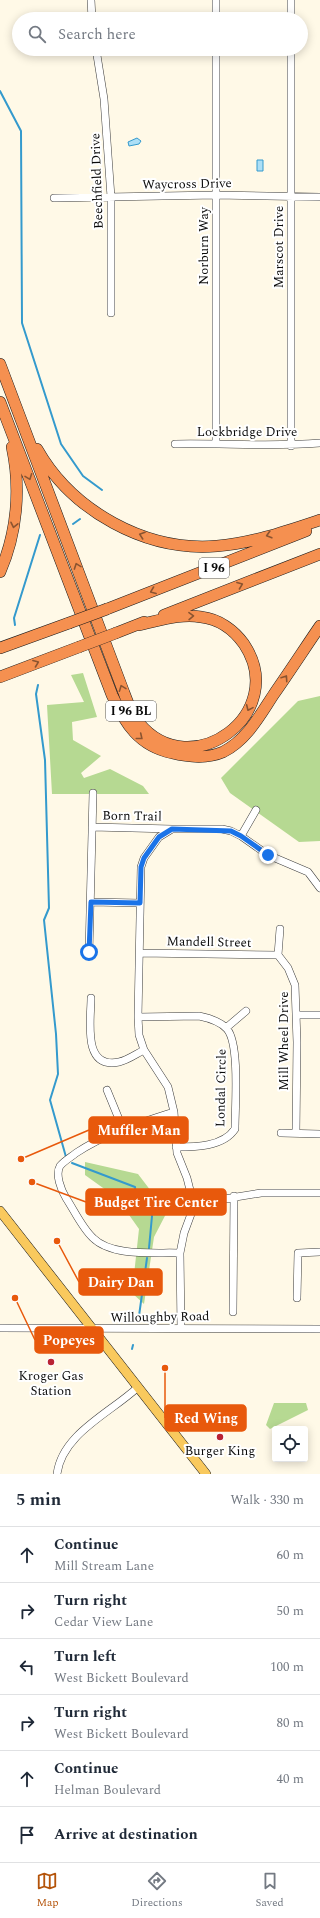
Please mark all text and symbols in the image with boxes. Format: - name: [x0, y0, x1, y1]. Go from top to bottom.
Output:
- search box: [12, 12, 308, 56]
- icon: search: [26, 23, 48, 45]
- text: Search here: [58, 23, 136, 46]
- street label: Beechfield Drive: [85, 133, 109, 229]
- street label: Waycross Drive: [142, 173, 232, 195]
- street label: Norburn Way: [194, 206, 214, 285]
- street label: Marscot Drive: [269, 206, 289, 288]
- street label: Lockbridge Drive: [197, 422, 297, 442]
- one-way arrow: [25, 474, 33, 481]
- one-way arrow: [10, 522, 18, 528]
- one-way arrow: [266, 530, 273, 539]
- one-way arrow: [138, 531, 145, 540]
- road number: I 96: [199, 558, 229, 578]
- one-way arrow: [74, 563, 82, 570]
- one-way arrow: [236, 582, 243, 590]
- one-way arrow: [150, 587, 157, 595]
- one-way arrow: [188, 612, 194, 620]
- one-way arrow: [33, 660, 40, 668]
- one-way arrow: [280, 675, 288, 682]
- one-way arrow: [119, 684, 127, 691]
- road number: I 96 BL: [106, 701, 156, 721]
- one-way arrow: [246, 703, 254, 711]
- one-way arrow: [135, 732, 142, 739]
- street label: Born Trail: [102, 805, 162, 827]
- route end: [259, 846, 277, 864]
- street label: Mandell Street: [166, 931, 252, 953]
- route start: [80, 943, 98, 961]
- street label: Mill Wheel Drive: [274, 991, 294, 1091]
- street label: Londal Circle: [210, 1049, 232, 1127]
- callout: Muffler Man: [89, 1117, 188, 1143]
- text: Muffler Man: [97, 1120, 181, 1141]
- callout: Budget Tire Center: [86, 1189, 226, 1215]
- text: Budget Tire Center: [94, 1192, 218, 1213]
- callout: Dairy Dan: [79, 1269, 162, 1295]
- text: Dairy Dan: [88, 1272, 155, 1293]
- street label: Willoughby Road: [110, 1306, 210, 1328]
- callout: Popeyes: [35, 1327, 103, 1353]
- text: Popeyes: [43, 1330, 95, 1351]
- marker: Kroger Gas Station: [46, 1357, 56, 1367]
- place label: Kroger Gas Station: [18, 1366, 84, 1401]
- callout: Red Wing: [165, 1405, 246, 1431]
- text: Red Wing: [174, 1408, 238, 1429]
- map controls: [272, 1426, 308, 1462]
- button: locate: [272, 1426, 308, 1462]
- marker: Burger King: [215, 1432, 225, 1442]
- place label: Burger King: [185, 1441, 255, 1461]
- text: 5 min: [16, 1487, 61, 1513]
- text: Walk · 330 m: [230, 1490, 304, 1510]
- text: Continue: [54, 1533, 119, 1556]
- icon: ahead: [16, 1544, 38, 1566]
- text: 60 m: [277, 1545, 304, 1565]
- text: Mill Stream Lane: [54, 1556, 154, 1576]
- text: Turn right: [54, 1589, 127, 1612]
- icon: right: [16, 1600, 38, 1622]
- text: 50 m: [277, 1601, 304, 1621]
- text: Cedar View Lane: [54, 1612, 153, 1632]
- text: Turn left: [54, 1645, 116, 1668]
- icon: left: [16, 1656, 38, 1678]
- text: 100 m: [270, 1657, 304, 1677]
- text: West Bickett Boulevard: [54, 1668, 189, 1688]
- text: Turn right: [54, 1701, 127, 1724]
- icon: right: [16, 1712, 38, 1734]
- text: 80 m: [277, 1713, 304, 1733]
- text: West Bickett Boulevard: [54, 1724, 189, 1744]
- text: Continue: [54, 1757, 119, 1780]
- icon: ahead: [16, 1768, 38, 1790]
- text: 40 m: [277, 1769, 304, 1789]
- text: Helman Boulevard: [54, 1780, 161, 1800]
- text: Arrive at destination: [54, 1823, 198, 1846]
- icon: arrive: [16, 1824, 38, 1846]
- tab: Map: [36, 1870, 59, 1911]
- tab: Directions: [131, 1870, 183, 1911]
- tab: Saved: [255, 1870, 284, 1911]

